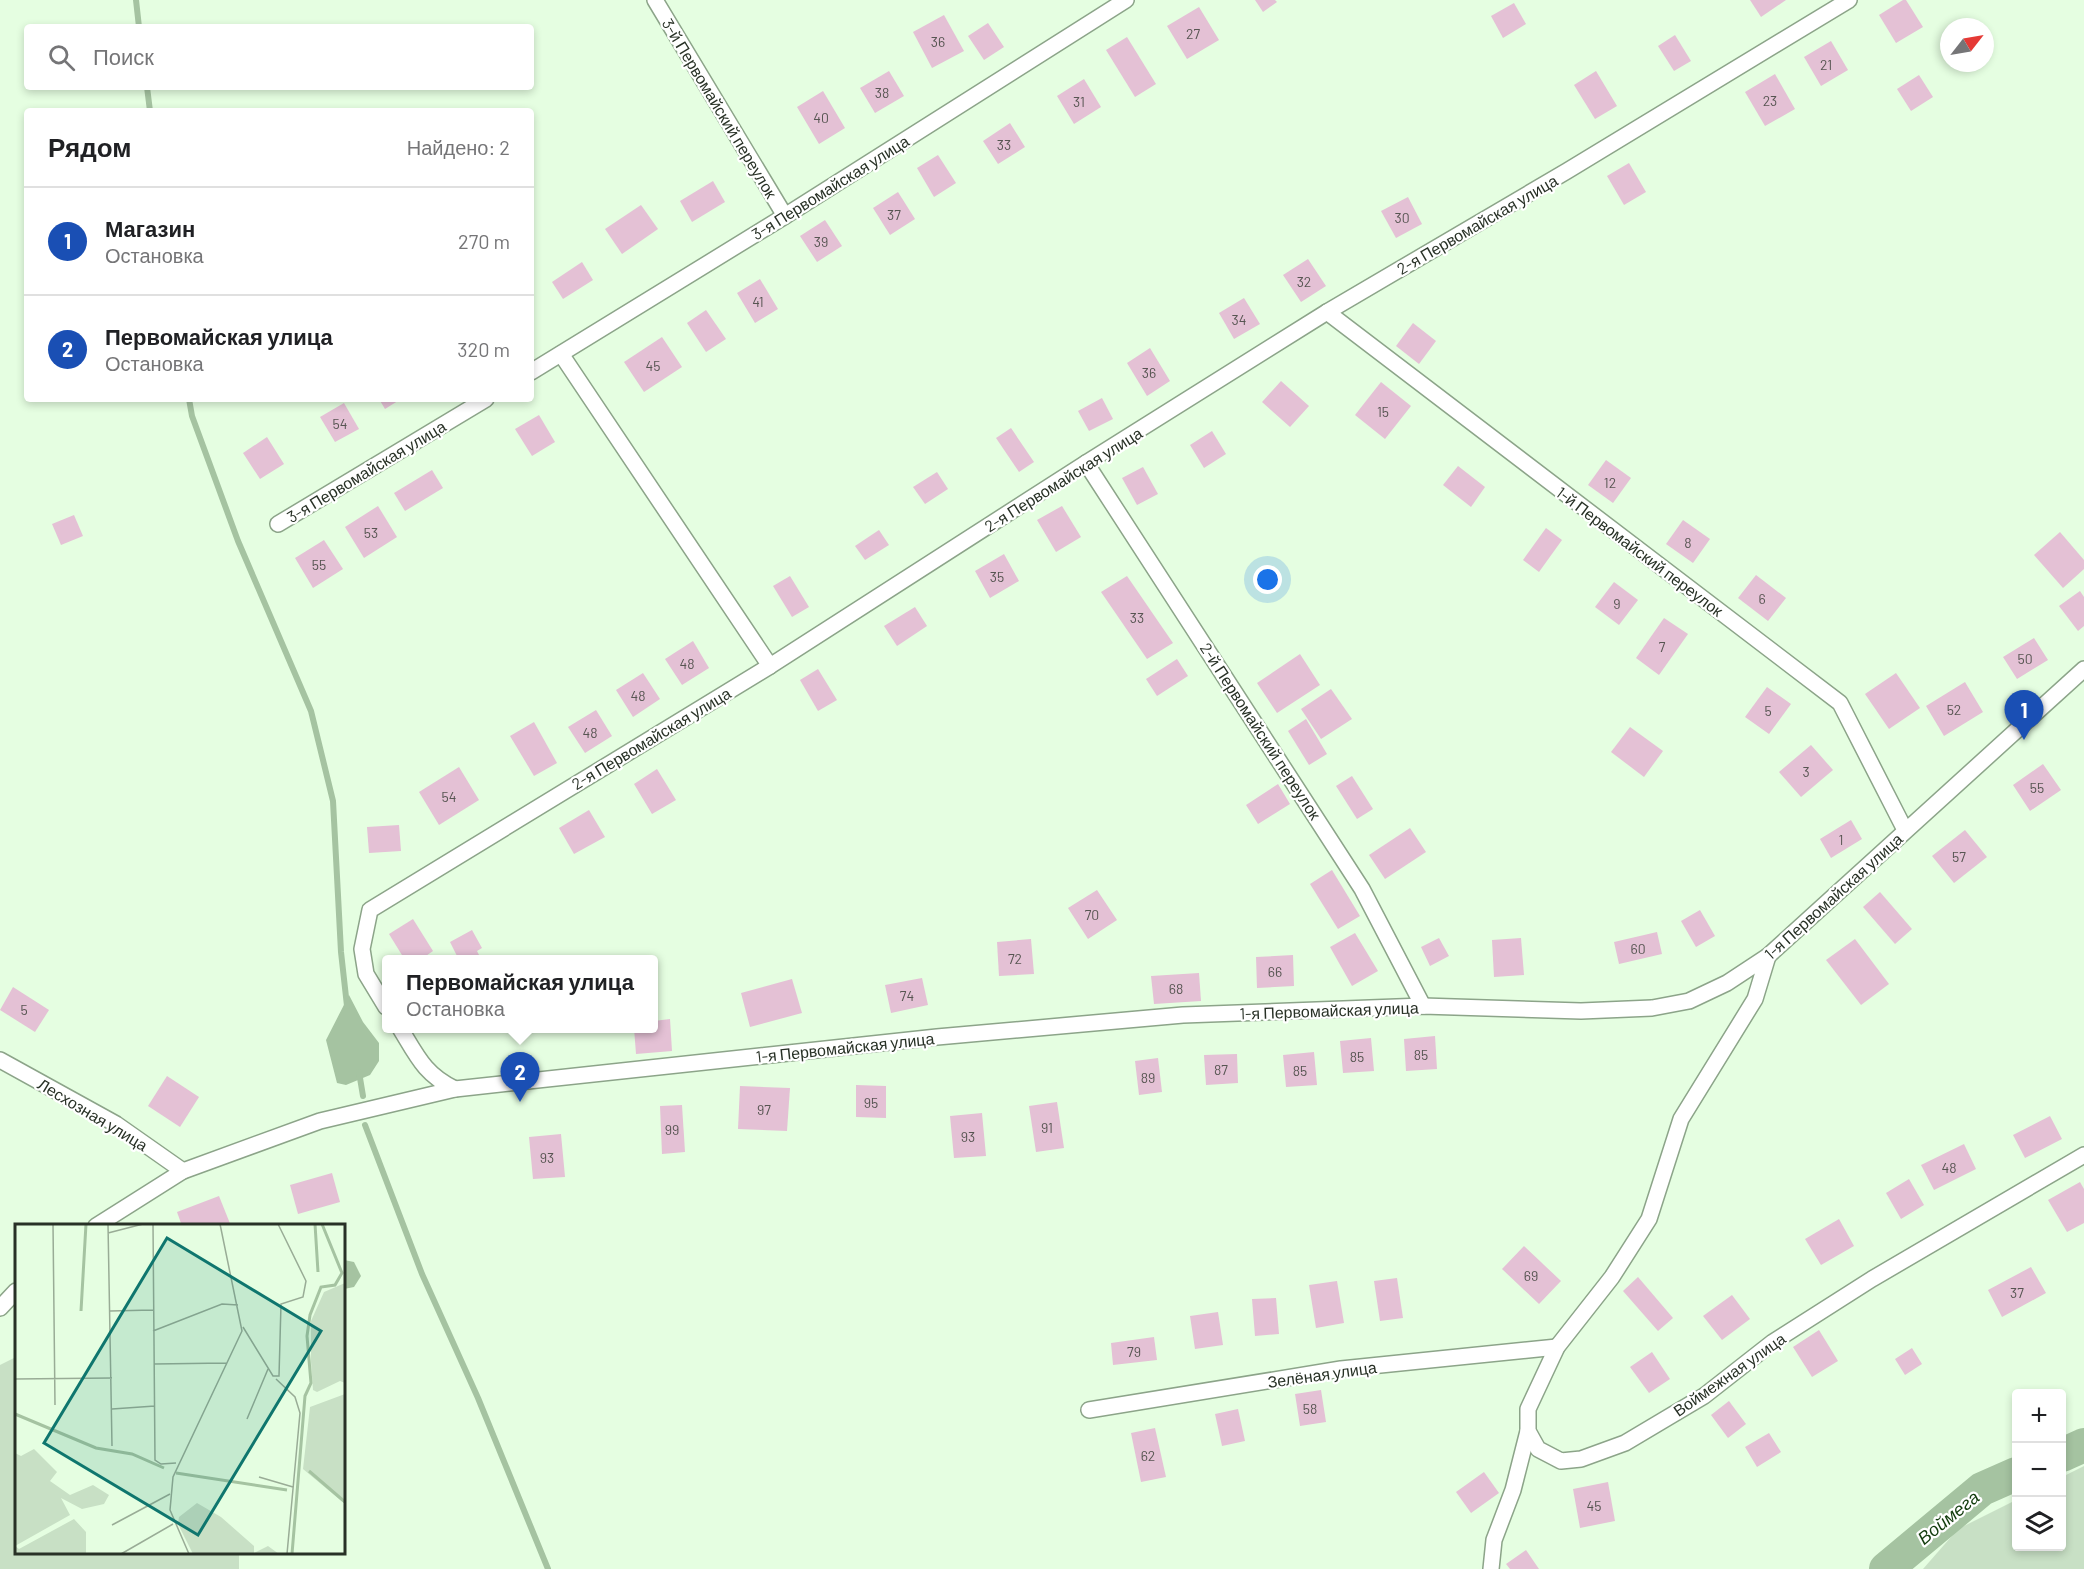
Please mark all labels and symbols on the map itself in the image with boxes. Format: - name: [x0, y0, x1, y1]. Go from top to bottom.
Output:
- street label: 3-й Первомайский переулок: [659, 15, 782, 202]
- north arrow: [1940, 18, 1994, 72]
- house number: 27: [1186, 25, 1200, 42]
- house number: 36: [931, 33, 945, 50]
- house number: 21: [1820, 56, 1832, 73]
- house number: 38: [875, 84, 889, 101]
- house number: 23: [1763, 92, 1777, 109]
- house number: 31: [1073, 93, 1085, 110]
- house number: 40: [813, 109, 829, 126]
- street label: 3-я Первомайская улица: [748, 131, 912, 243]
- house number: 33: [997, 136, 1011, 153]
- street label: 2-я Первомайская улица: [1393, 170, 1561, 278]
- house number: 37: [887, 206, 901, 223]
- house number: 30: [1394, 209, 1410, 226]
- house number: 39: [814, 233, 828, 250]
- house number: 32: [1297, 273, 1311, 290]
- house number: 41: [752, 293, 764, 310]
- house number: 34: [1232, 311, 1246, 328]
- house number: 45: [646, 357, 660, 374]
- house number: 36: [1142, 364, 1156, 381]
- house number: 15: [1377, 403, 1389, 420]
- house number: 54: [333, 415, 347, 432]
- street label: 3-я Первомайская улица: [283, 416, 449, 526]
- street label: 2-я Первомайская улица: [981, 423, 1145, 535]
- house number: 12: [1604, 474, 1616, 491]
- street label: 1-й Первомайский переулок: [1553, 482, 1728, 620]
- house number: 53: [364, 524, 378, 541]
- house number: 8: [1684, 534, 1692, 551]
- house number: 55: [312, 556, 326, 573]
- your location: [1253, 565, 1282, 594]
- house number: 35: [990, 568, 1004, 585]
- house number: 6: [1758, 590, 1766, 607]
- house number: 9: [1613, 595, 1621, 612]
- house number: 33: [1130, 609, 1144, 626]
- house number: 7: [1659, 638, 1666, 655]
- street label: 2-й Первомайский переулок: [1197, 639, 1326, 824]
- house number: 50: [2017, 650, 2033, 667]
- house number: 48: [679, 655, 695, 672]
- street label: 2-я Первомайская улица: [568, 683, 734, 793]
- house number: 48: [630, 687, 646, 704]
- pin: 1: [2004, 690, 2044, 740]
- house number: 52: [1947, 701, 1961, 718]
- house number: 5: [1764, 702, 1772, 719]
- house number: 48: [582, 724, 598, 741]
- house number: 3: [1802, 763, 1810, 780]
- house number: 55: [2030, 779, 2044, 796]
- house number: 54: [442, 788, 456, 805]
- street label: 1-я Первомайская улица: [1760, 829, 1906, 963]
- house number: 1: [1839, 831, 1843, 848]
- house number: 57: [1952, 848, 1966, 865]
- house number: 70: [1085, 906, 1099, 923]
- house number: 60: [1630, 940, 1646, 957]
- house number: 72: [1008, 950, 1022, 967]
- house number: 66: [1268, 963, 1282, 980]
- house number: 68: [1169, 980, 1183, 997]
- house number: 74: [900, 987, 914, 1004]
- street label: 1-я Первомайская улица: [1239, 997, 1419, 1023]
- house number: 5: [20, 1001, 28, 1018]
- street label: 1-я Первомайская улица: [755, 1028, 935, 1066]
- house number: 85: [1414, 1046, 1428, 1063]
- house number: 85: [1350, 1048, 1364, 1065]
- pin: 2: [500, 1052, 540, 1102]
- house number: 87: [1214, 1061, 1228, 1078]
- house number: 85: [1293, 1062, 1307, 1079]
- house number: 89: [1141, 1069, 1155, 1086]
- street label: Лесхозная улица: [35, 1074, 151, 1154]
- house number: 95: [864, 1094, 878, 1111]
- house number: 97: [757, 1101, 771, 1118]
- house number: 91: [1041, 1119, 1053, 1136]
- house number: 99: [665, 1121, 679, 1138]
- house number: 93: [961, 1128, 975, 1145]
- house number: 93: [540, 1149, 554, 1166]
- house number: 48: [1941, 1159, 1957, 1176]
- inset map: [15, 1224, 345, 1554]
- house number: 69: [1524, 1267, 1538, 1284]
- house number: 37: [2010, 1284, 2024, 1301]
- street label: Воймежная улица: [1669, 1328, 1789, 1420]
- house number: 79: [1127, 1343, 1141, 1360]
- street label: Зелёная улица: [1266, 1357, 1378, 1391]
- house number: 58: [1303, 1400, 1317, 1417]
- house number: 62: [1141, 1447, 1155, 1464]
- water label: Воймега: [1913, 1485, 1983, 1549]
- house number: 45: [1587, 1497, 1601, 1514]

